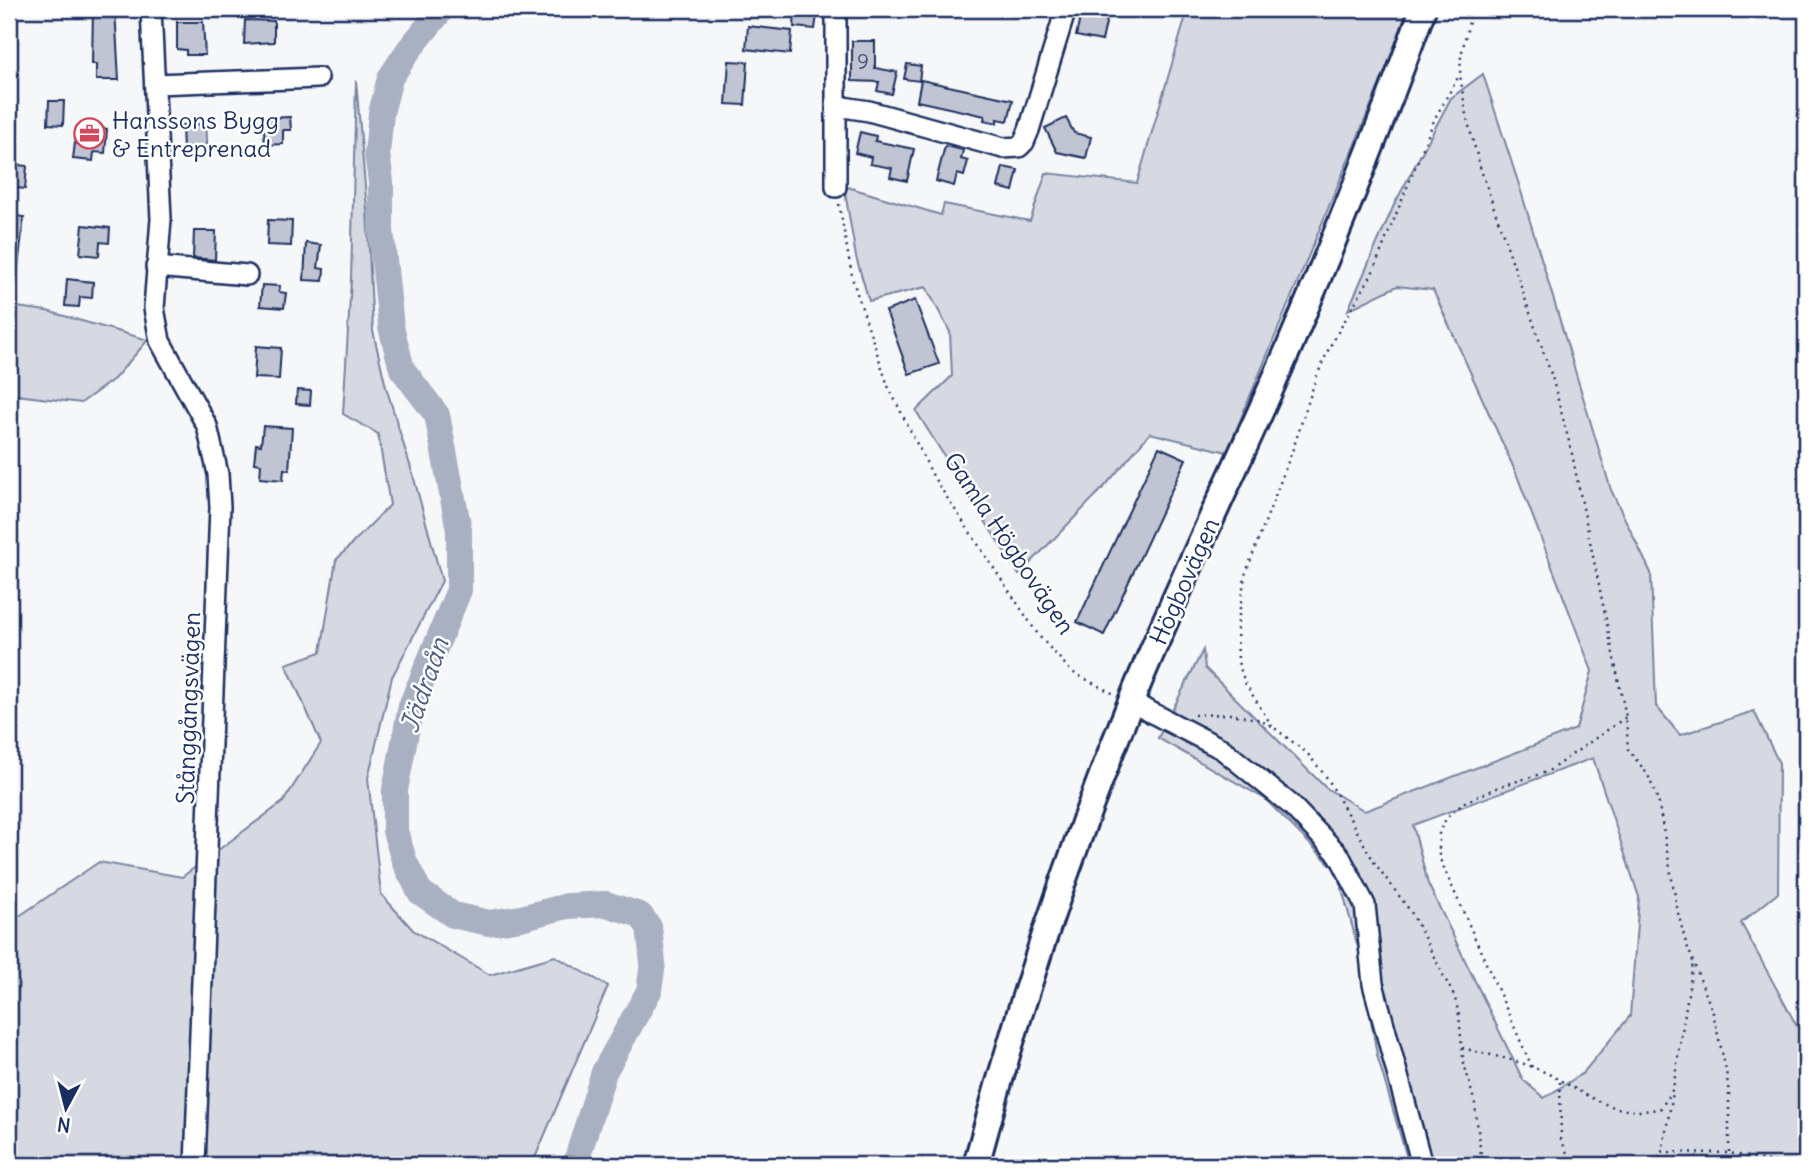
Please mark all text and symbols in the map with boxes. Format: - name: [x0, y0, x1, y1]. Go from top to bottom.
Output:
- house number: 9: [857, 48, 869, 75]
- place label: Hanssons Bygg & Entreprenad: [112, 105, 279, 163]
- office icon: Hanssons Bygg & Entreprenad: [72, 117, 106, 151]
- street label: Gamla Högbovägen: [938, 446, 1082, 640]
- street label: Högbovägen: [1143, 513, 1225, 649]
- street label: Stånggångsvägen: [170, 611, 206, 805]
- water label: Jädraån: [392, 632, 456, 737]
- north arrow: [32, 1072, 102, 1142]
- text: N: [56, 1112, 72, 1138]

